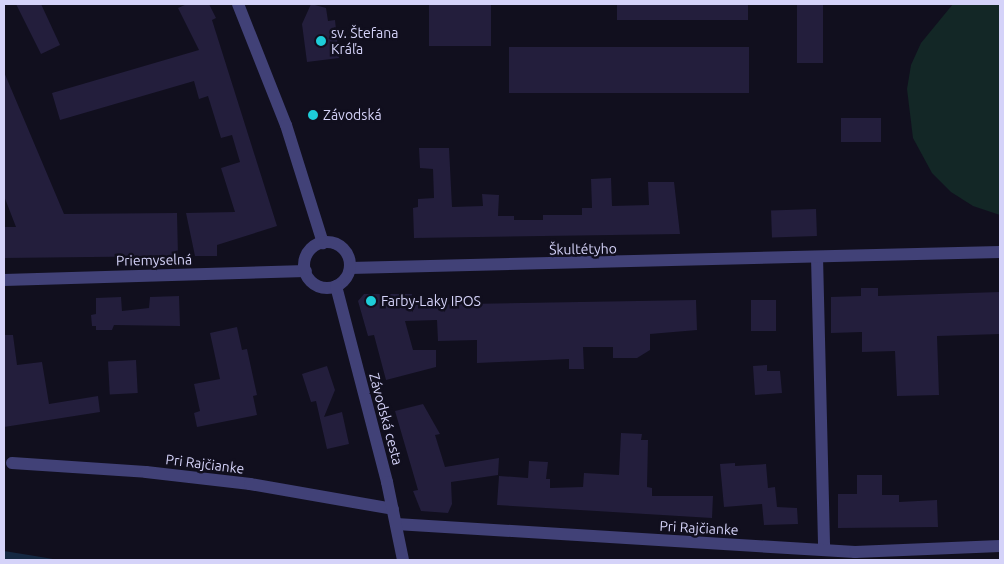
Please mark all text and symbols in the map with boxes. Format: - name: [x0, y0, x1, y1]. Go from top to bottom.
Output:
- place label: sv. Štefana Kráľa: [331, 25, 398, 58]
- marker: sv. Štefana Kráľa: [315, 35, 327, 47]
- place label: Závodská: [323, 107, 382, 123]
- marker: Závodská: [307, 109, 319, 121]
- street label: Škultétyho: [549, 240, 617, 258]
- street label: Priemyselná: [116, 251, 192, 269]
- place label: Farby-Laky IPOS: [381, 293, 481, 309]
- marker: Farby-Laky IPOS: [365, 295, 377, 307]
- street label: Závodská cesta: [366, 371, 406, 467]
- street label: Pri Rajčianke: [165, 451, 245, 477]
- street label: Pri Rajčianke: [659, 518, 739, 538]

